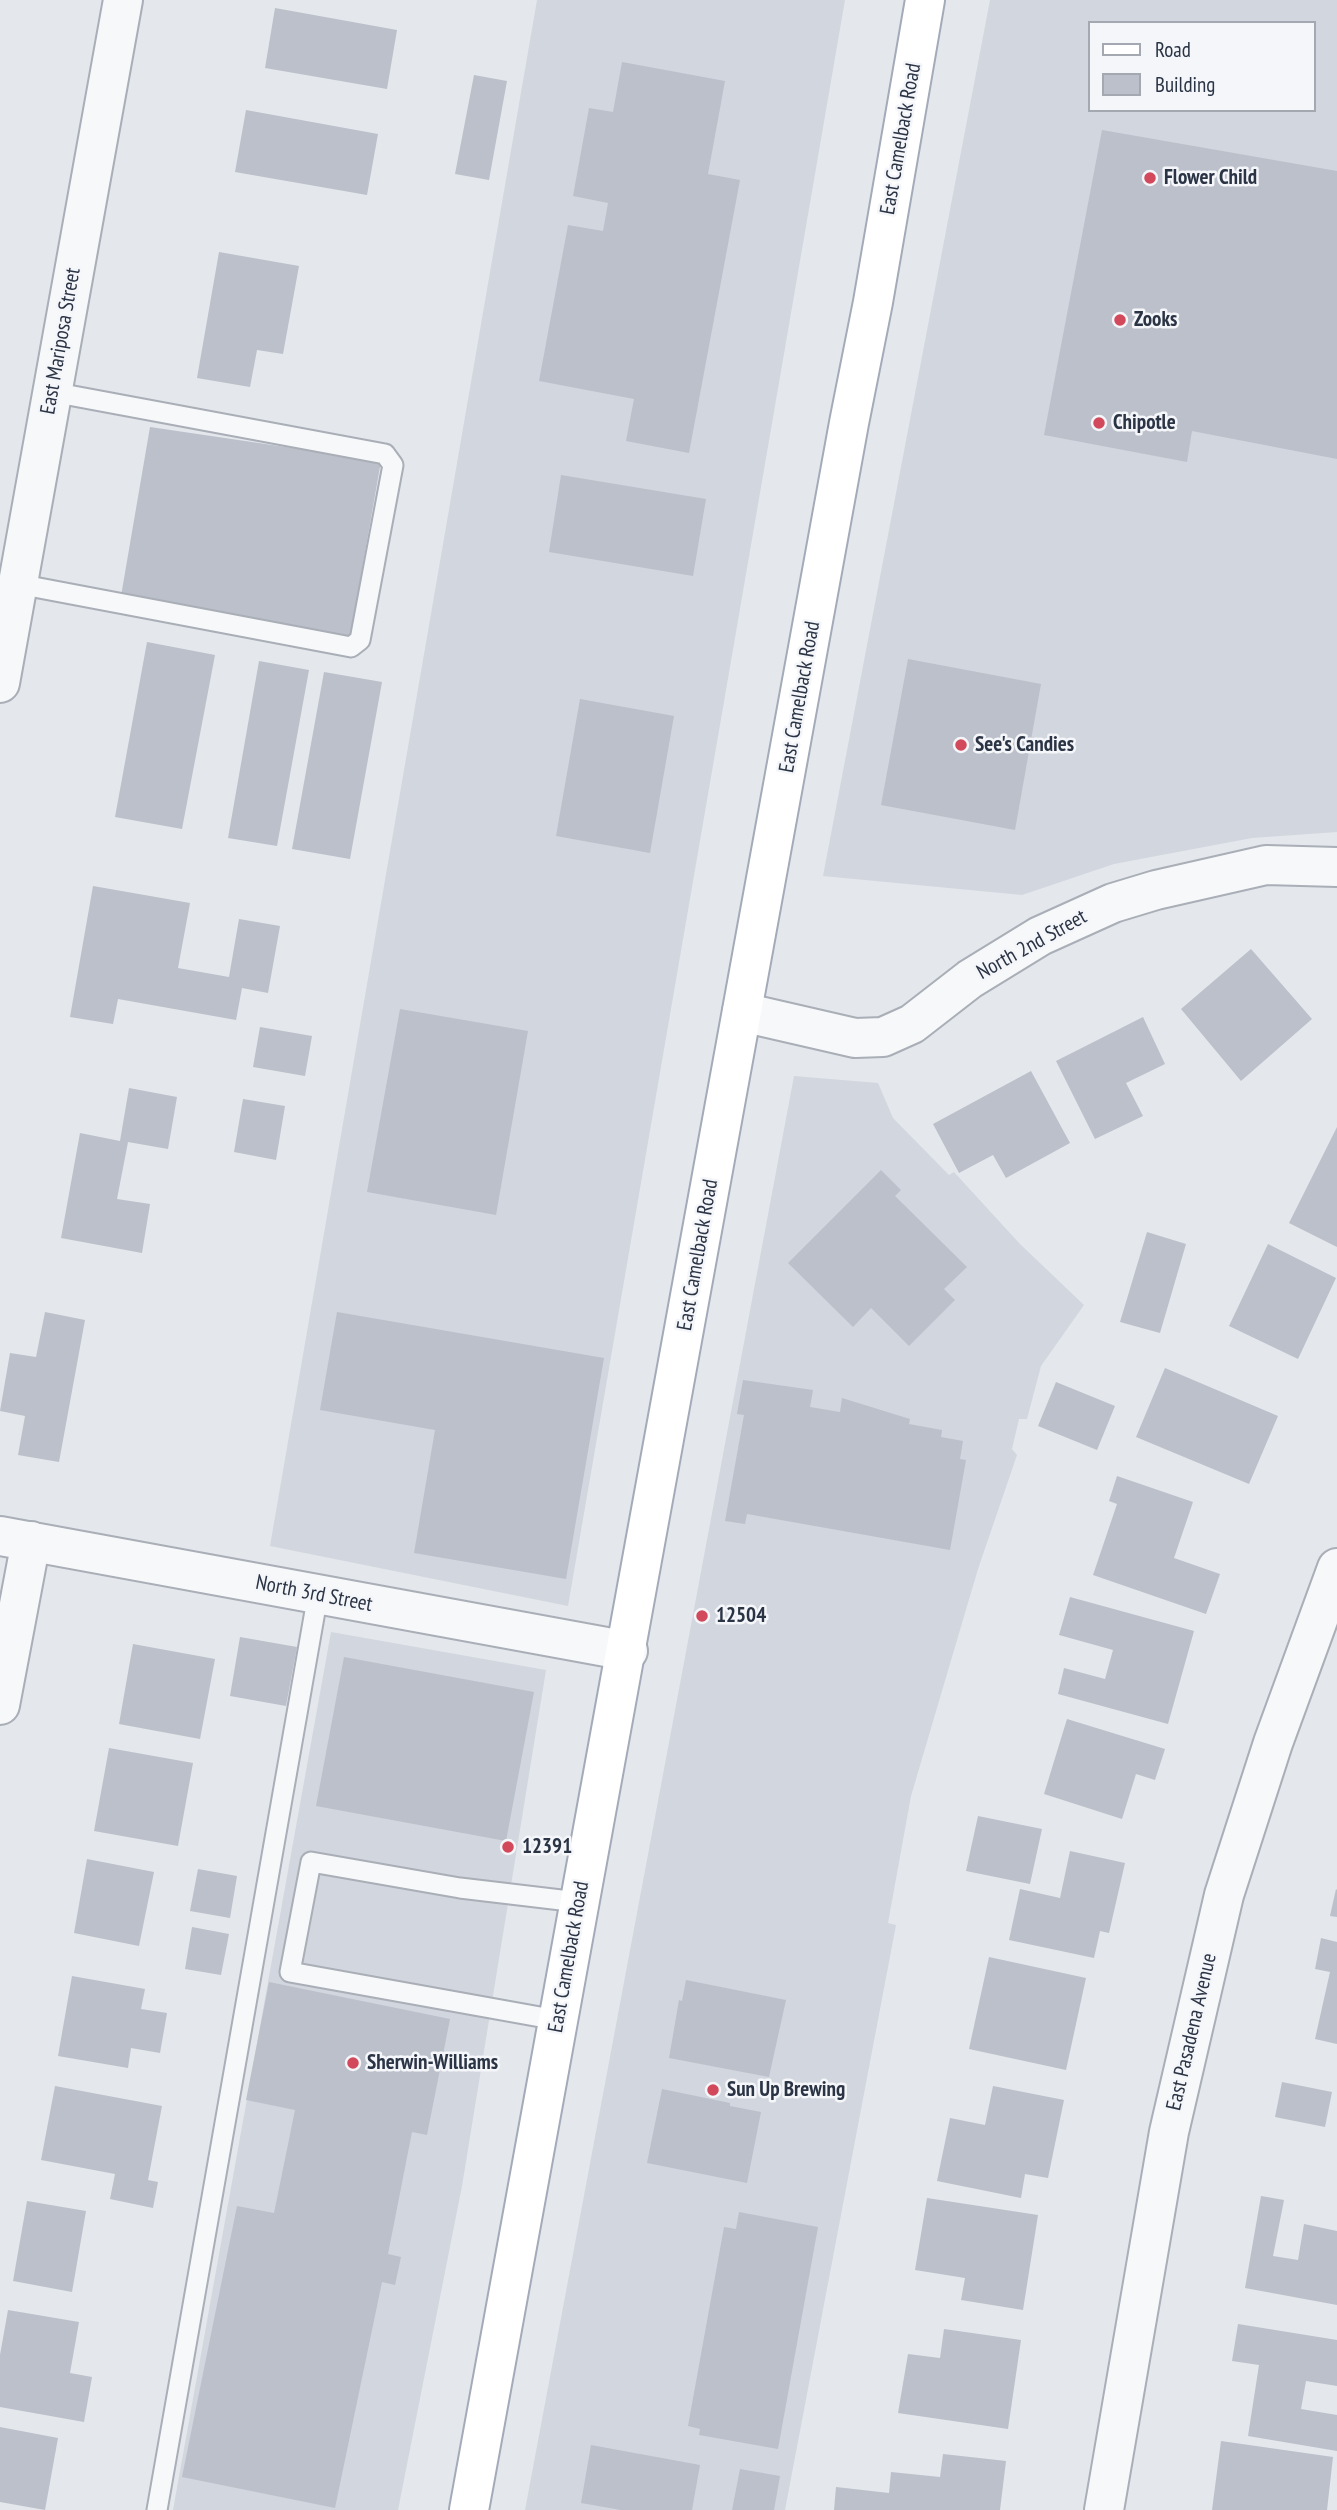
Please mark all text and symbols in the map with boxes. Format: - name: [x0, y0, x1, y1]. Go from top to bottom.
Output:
- legend: [1088, 21, 1316, 112]
- text: Road: [1155, 36, 1191, 63]
- street label: East Camelback Road: [875, 61, 927, 217]
- text: Building: [1155, 71, 1215, 98]
- place label: Flower Child: [1164, 165, 1257, 191]
- marker: Flower Child: [1142, 170, 1158, 186]
- street label: East Mariposa Street: [36, 266, 86, 416]
- place label: Zooks: [1134, 307, 1177, 333]
- marker: Zooks: [1112, 312, 1128, 328]
- place label: Chipotle: [1113, 410, 1176, 436]
- marker: Chipotle: [1091, 415, 1107, 431]
- street label: East Camelback Road: [774, 619, 826, 775]
- place label: See's Candies: [975, 732, 1074, 758]
- marker: See's Candies: [953, 737, 969, 753]
- street label: North 2nd Street: [973, 904, 1091, 986]
- street label: East Camelback Road: [672, 1177, 724, 1333]
- street label: North 3rd Street: [254, 1570, 374, 1618]
- place label: 12504: [716, 1603, 766, 1629]
- marker: 12504: [694, 1608, 710, 1624]
- place label: 12391: [522, 1834, 572, 1860]
- marker: 12391: [500, 1839, 516, 1855]
- street label: East Camelback Road: [543, 1879, 595, 2035]
- street label: East Pasadena Avenue: [1162, 1951, 1222, 2113]
- place label: Sherwin-Williams: [367, 2050, 498, 2076]
- marker: Sherwin-Williams: [345, 2055, 361, 2071]
- place label: Sun Up Brewing: [727, 2077, 845, 2103]
- marker: Sun Up Brewing: [705, 2082, 721, 2098]

